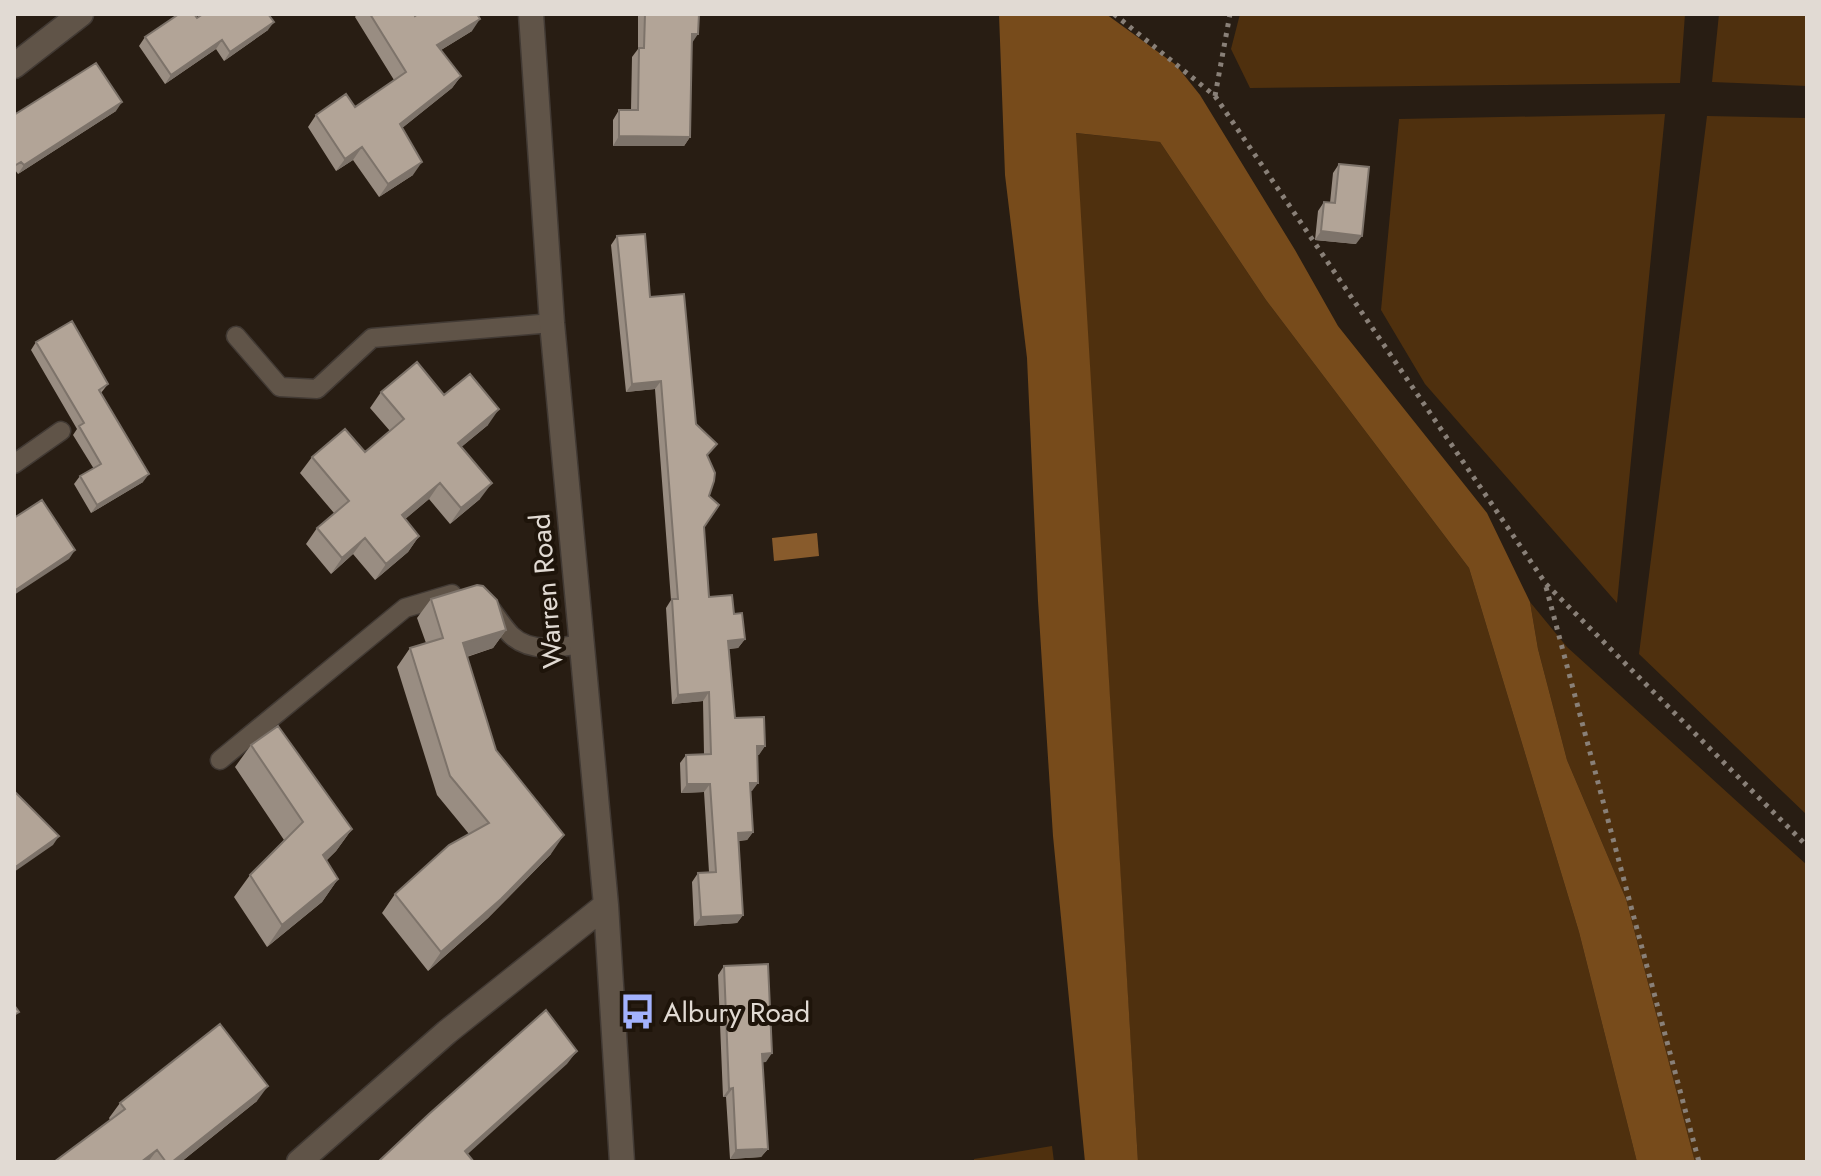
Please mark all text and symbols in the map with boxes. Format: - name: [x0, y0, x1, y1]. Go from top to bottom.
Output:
- street label: Warren Road: [519, 512, 574, 670]
- place label: Albury Road: [663, 992, 810, 1033]
- bus stop icon: Albury Road: [618, 993, 656, 1031]

